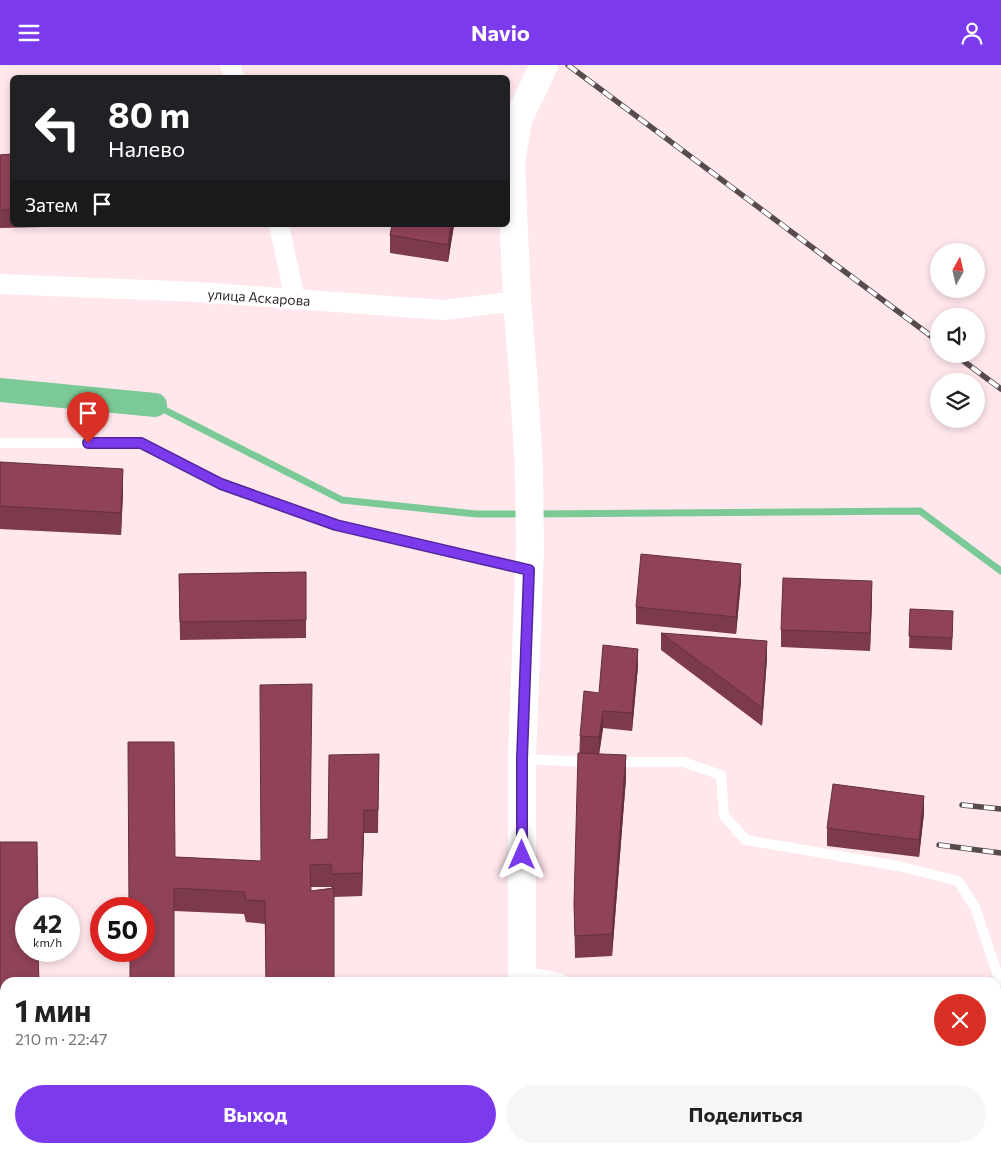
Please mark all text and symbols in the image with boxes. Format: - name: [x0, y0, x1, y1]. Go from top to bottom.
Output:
- icon: menu: [15, 19, 43, 47]
- text: Navio: [471, 19, 530, 46]
- icon: person: [958, 19, 986, 47]
- text: 80 m: [108, 92, 190, 135]
- icon: left: [25, 95, 90, 160]
- text: Налево: [108, 135, 185, 162]
- icon: arrive: [88, 190, 116, 218]
- text: Затем: [25, 193, 78, 216]
- north arrow: [930, 243, 985, 297]
- map controls: [930, 243, 985, 428]
- street label: улица Аскарова: [207, 285, 311, 309]
- button: sound: [930, 308, 985, 363]
- button: layers: [930, 373, 985, 428]
- pin: [67, 392, 109, 443]
- icon: arrive: [74, 399, 102, 427]
- position arrow: [495, 828, 547, 880]
- speed limit sign: 50: [90, 897, 155, 962]
- text: 42: [33, 908, 62, 938]
- text: km/h: [33, 935, 62, 949]
- text: 1 мин: [15, 991, 91, 1028]
- button: close: [934, 994, 986, 1046]
- text: 210 m · 22:47: [15, 1029, 107, 1048]
- button: Выход: [15, 1085, 496, 1143]
- button: Поделиться: [506, 1085, 986, 1143]

